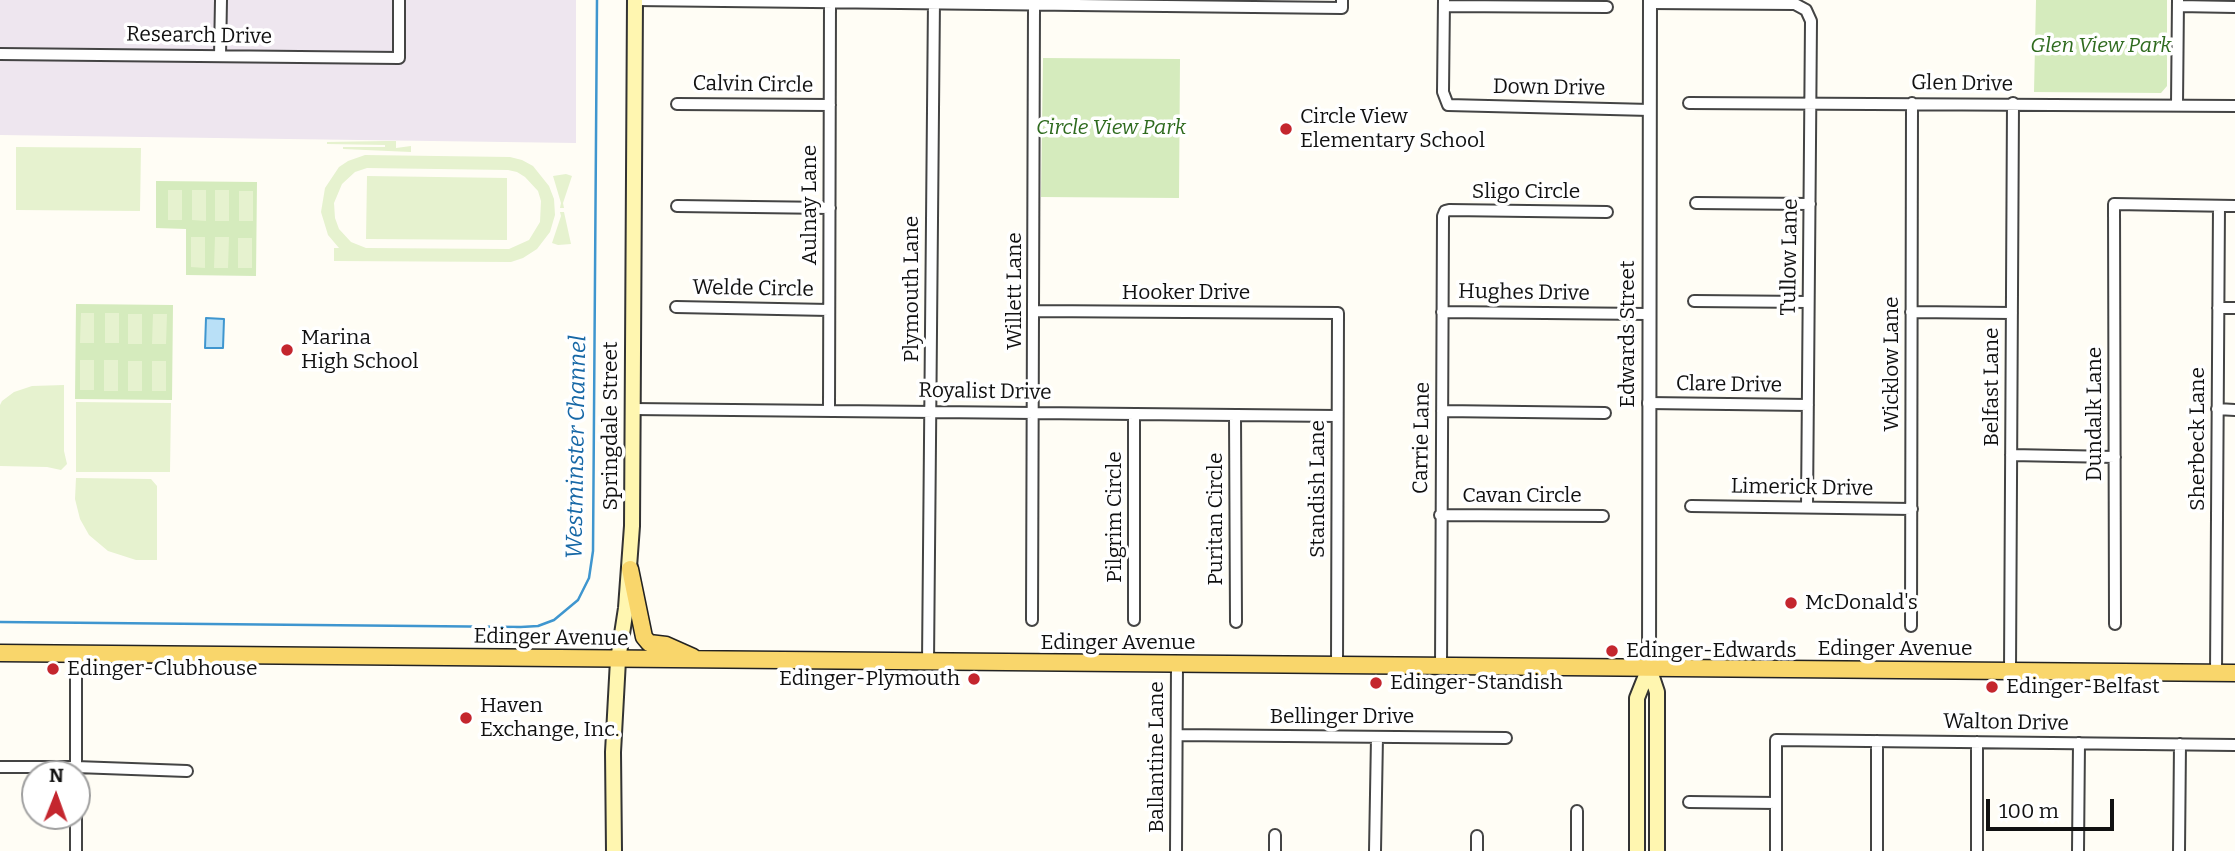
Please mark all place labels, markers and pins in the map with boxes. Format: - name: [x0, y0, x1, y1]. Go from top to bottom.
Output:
- place label: Circle View Elementary School: [1300, 104, 1485, 154]
- marker: Circle View Elementary School: [1278, 121, 1294, 137]
- place label: Marina High School: [301, 325, 419, 375]
- marker: Marina High School: [279, 342, 295, 358]
- place label: McDonald's: [1805, 590, 1918, 616]
- marker: McDonald's: [1783, 595, 1799, 611]
- place label: Edinger-Edwards: [1626, 638, 1797, 664]
- marker: Edinger-Edwards: [1604, 643, 1620, 659]
- place label: Edinger-Clubhouse: [67, 656, 257, 682]
- marker: Edinger-Clubhouse: [45, 661, 61, 677]
- place label: Edinger-Plymouth: [779, 666, 960, 692]
- place label: Edinger-Standish: [1390, 670, 1563, 696]
- marker: Edinger-Plymouth: [966, 671, 982, 687]
- place label: Edinger-Belfast: [2006, 674, 2160, 700]
- marker: Edinger-Standish: [1368, 675, 1384, 691]
- marker: Edinger-Belfast: [1984, 679, 2000, 695]
- place label: Haven Exchange, Inc.: [480, 693, 619, 743]
- marker: Haven Exchange, Inc.: [458, 710, 474, 726]

